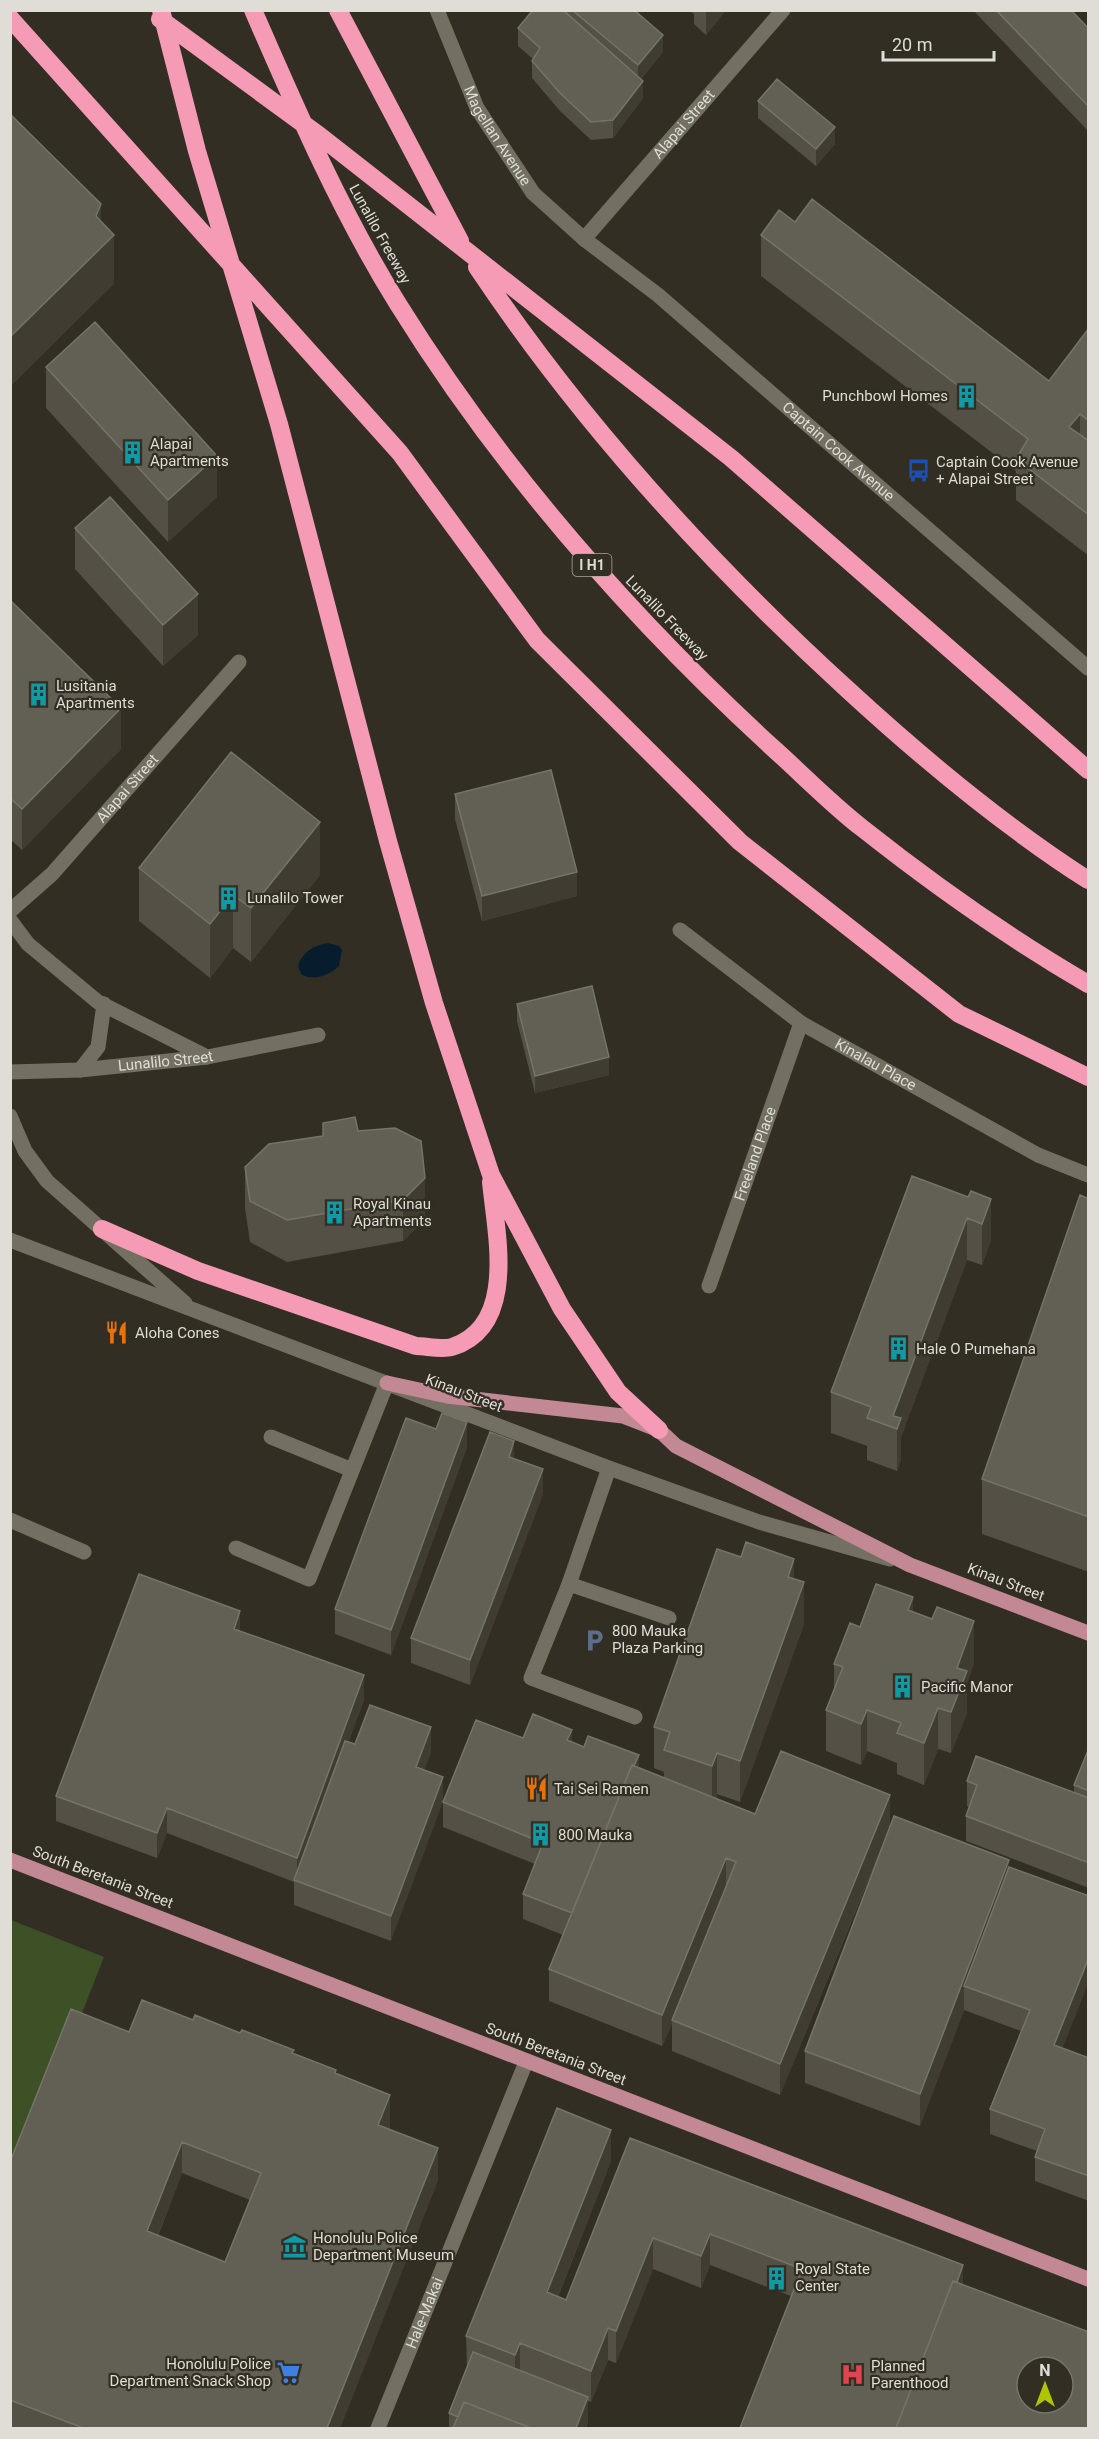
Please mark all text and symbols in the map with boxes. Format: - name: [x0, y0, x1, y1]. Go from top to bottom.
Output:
- scale bar: [883, 24, 994, 62]
- text: 20 m: [892, 34, 932, 55]
- street label: Magellan Avenue: [460, 83, 535, 189]
- street label: Alapai Street: [649, 86, 719, 162]
- street label: Lunalilo Freeway: [345, 181, 415, 287]
- building icon: Punchbowl Homes: [953, 383, 979, 409]
- place label: Punchbowl Homes: [822, 387, 948, 405]
- street label: Captain Cook Avenue: [779, 398, 898, 505]
- place label: Alapai Apartments: [150, 435, 229, 470]
- building icon: Alapai Apartments: [119, 440, 145, 466]
- place label: Captain Cook Avenue + Alapai Street: [936, 453, 1078, 488]
- bus stop icon: Captain Cook Avenue + Alapai Street: [905, 458, 931, 484]
- road number: I H1: [572, 554, 612, 576]
- street label: Lunalilo Freeway: [622, 572, 712, 664]
- place label: Lusitania Apartments: [56, 677, 135, 712]
- building icon: Lusitania Apartments: [25, 682, 51, 708]
- street label: Alapai Street: [92, 751, 162, 826]
- building icon: Lunalilo Tower: [216, 885, 242, 911]
- place label: Lunalilo Tower: [247, 889, 343, 907]
- street label: Kinalau Place: [832, 1035, 920, 1094]
- street label: Lunalilo Street: [117, 1047, 215, 1075]
- street label: Freeland Place: [730, 1104, 780, 1203]
- place label: Royal Kinau Apartments: [353, 1195, 432, 1230]
- building icon: Royal Kinau Apartments: [322, 1200, 348, 1226]
- restaurant icon: Aloha Cones: [104, 1320, 130, 1346]
- place label: Aloha Cones: [135, 1324, 219, 1342]
- building icon: Hale O Pumehana: [885, 1336, 911, 1362]
- place label: Hale O Pumehana: [916, 1340, 1036, 1358]
- street label: Kinau Street: [423, 1370, 505, 1416]
- street label: Kinau Street: [965, 1559, 1047, 1605]
- place label: 800 Mauka Plaza Parking: [612, 1622, 703, 1657]
- parking icon: 800 Mauka Plaza Parking: [581, 1627, 607, 1653]
- building icon: Pacific Manor: [890, 1674, 916, 1700]
- place label: Pacific Manor: [921, 1678, 1013, 1696]
- restaurant icon: Tai Sei Ramen: [523, 1776, 549, 1802]
- place label: Tai Sei Ramen: [554, 1780, 649, 1798]
- building icon: 800 Mauka: [527, 1822, 553, 1848]
- place label: 800 Mauka: [558, 1826, 632, 1844]
- street label: South Beretania Street: [30, 1842, 176, 1912]
- street label: South Beretania Street: [483, 2019, 629, 2089]
- place label: Honolulu Police Department Museum: [313, 2229, 454, 2264]
- museum icon: Honolulu Police Department Museum: [282, 2234, 308, 2260]
- place label: Royal State Center: [795, 2260, 870, 2295]
- building icon: Royal State Center: [764, 2265, 790, 2291]
- street label: Hale-Makai: [402, 2275, 447, 2351]
- place label: Honolulu Police Department Snack Shop: [110, 2355, 271, 2390]
- north arrow: [1015, 2355, 1075, 2415]
- place label: Planned Parenthood: [871, 2357, 948, 2392]
- supermarket icon: Honolulu Police Department Snack Shop: [276, 2360, 302, 2386]
- text: N: [1039, 2361, 1051, 2380]
- hospital icon: Planned Parenthood: [840, 2362, 866, 2388]

